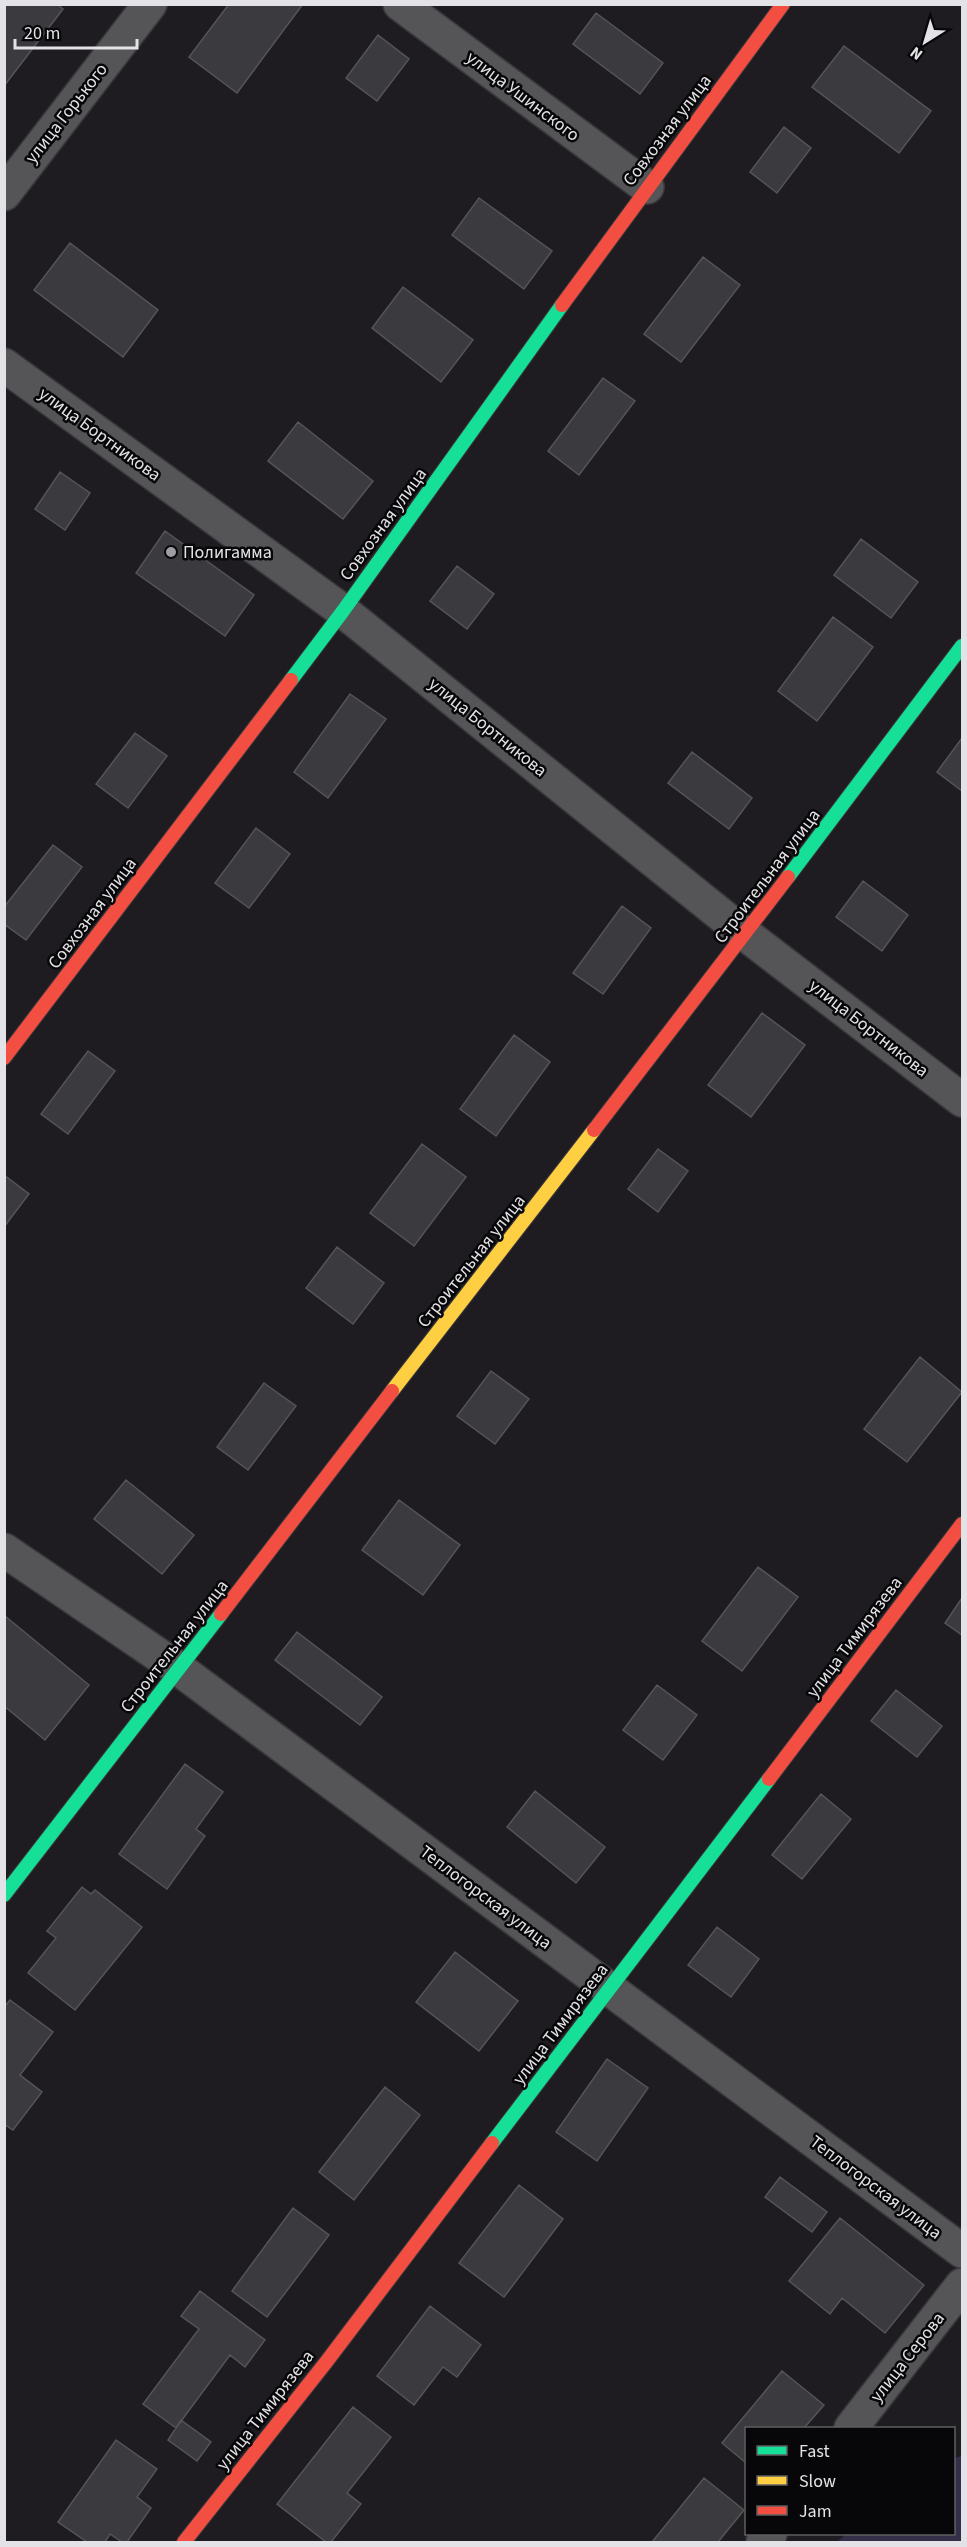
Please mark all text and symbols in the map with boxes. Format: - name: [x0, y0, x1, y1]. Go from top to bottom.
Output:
- scale bar: [15, 12, 136, 50]
- north arrow: [895, 12, 955, 72]
- text: 20 m: [24, 21, 60, 46]
- text: N: [906, 41, 927, 65]
- street label: улица Ушинского: [461, 45, 585, 147]
- street label: улица Горького: [19, 58, 114, 169]
- street label: Совхозная улица: [617, 69, 718, 191]
- street label: улица Бортникова: [33, 381, 166, 487]
- street label: Совхозная улица: [334, 463, 433, 586]
- place label: Полигамма: [183, 540, 272, 565]
- marker: Полигамма: [164, 545, 178, 559]
- street label: улица Бортникова: [423, 672, 552, 783]
- street label: Строительная улица: [708, 804, 826, 949]
- street label: Совхозная улица: [42, 852, 143, 974]
- street label: улица Бортникова: [804, 974, 934, 1083]
- street label: Строительная улица: [411, 1190, 531, 1333]
- street label: улица Тимирязева: [801, 1572, 908, 1703]
- street label: Строительная улица: [114, 1575, 234, 1718]
- street label: Теплогорская улица: [415, 1840, 557, 1955]
- street label: улица Тимирязева: [507, 1959, 614, 2090]
- street label: Теплогорская улица: [805, 2130, 947, 2245]
- street label: улица Серова: [864, 2307, 950, 2408]
- street label: улица Тимирязева: [211, 2345, 320, 2475]
- legend: [745, 2427, 955, 2535]
- text: Fast: [799, 2439, 830, 2464]
- text: Slow: [799, 2469, 836, 2494]
- text: Jam: [799, 2499, 832, 2524]

